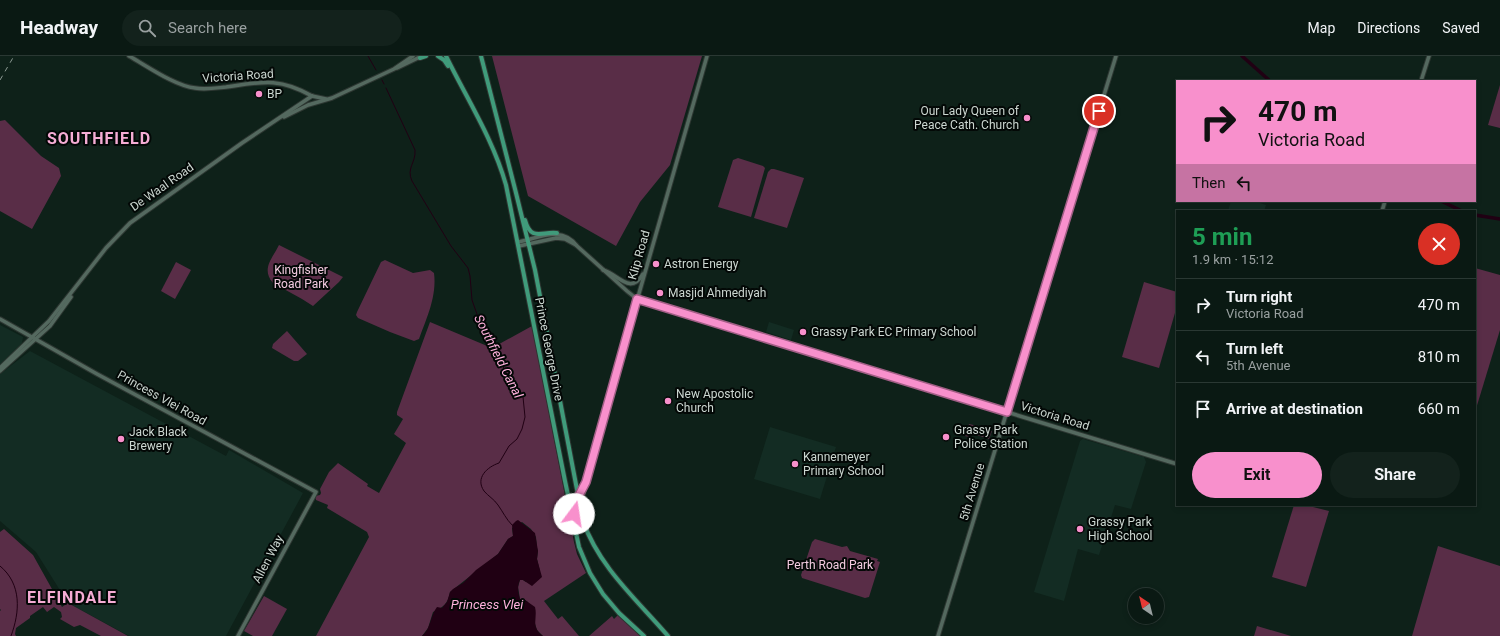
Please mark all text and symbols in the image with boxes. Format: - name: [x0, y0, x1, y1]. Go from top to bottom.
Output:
- search box: [122, 10, 402, 46]
- text: Headway: [20, 16, 98, 39]
- icon: search: [136, 17, 158, 39]
- text: Search here: [168, 19, 247, 37]
- text: Map: [1308, 20, 1335, 36]
- text: Directions: [1357, 20, 1420, 36]
- text: Saved: [1442, 20, 1480, 36]
- street label: Victoria Road: [202, 67, 274, 85]
- place label: BP: [267, 87, 282, 101]
- marker: BP: [254, 89, 264, 99]
- pin: [1082, 94, 1116, 128]
- text: 470 m: [1258, 95, 1337, 128]
- icon: right: [1192, 96, 1244, 148]
- icon: arrive: [1088, 100, 1110, 122]
- place label: Our Lady Queen of Peace Cath. Church: [914, 104, 1020, 132]
- marker: Our Lady Queen of Peace Cath. Church: [1022, 113, 1032, 123]
- district label: SOUTHFIELD: [47, 129, 151, 148]
- text: Victoria Road: [1258, 129, 1365, 150]
- street label: De Waal Road: [128, 160, 196, 214]
- icon: left: [1233, 172, 1255, 194]
- text: Then: [1192, 174, 1225, 192]
- text: 5 min: [1192, 223, 1252, 251]
- button: close: [1418, 223, 1460, 265]
- street label: Klip Road: [625, 229, 653, 281]
- text: 1.9 km · 15:12: [1192, 252, 1273, 267]
- place label: Astron Energy: [664, 257, 739, 271]
- marker: Astron Energy: [651, 259, 661, 269]
- park label: Kingfisher Road Park: [274, 263, 329, 291]
- place label: Masjid Ahmediyah: [668, 286, 766, 300]
- marker: Masjid Ahmediyah: [655, 288, 665, 298]
- text: Turn right: [1226, 288, 1292, 306]
- icon: right: [1192, 294, 1214, 316]
- street label: Prince George Drive: [532, 296, 566, 402]
- text: 470 m: [1418, 296, 1460, 314]
- text: Victoria Road: [1226, 306, 1303, 321]
- water label: Southfield Canal: [471, 312, 526, 401]
- place label: Grassy Park EC Primary School: [811, 325, 976, 339]
- marker: Grassy Park EC Primary School: [798, 327, 808, 337]
- text: Turn left: [1226, 340, 1283, 358]
- icon: left: [1192, 346, 1214, 368]
- text: 810 m: [1418, 348, 1460, 366]
- text: 5th Avenue: [1226, 358, 1290, 373]
- street label: Princess Vlei Road: [115, 368, 209, 428]
- place label: New Apostolic Church: [676, 387, 753, 415]
- marker: New Apostolic Church: [663, 396, 673, 406]
- icon: arrive: [1192, 398, 1214, 420]
- street label: Victoria Road: [1019, 399, 1091, 433]
- text: Arrive at destination: [1226, 400, 1363, 418]
- text: 660 m: [1418, 400, 1460, 418]
- place label: Grassy Park Police Station: [954, 423, 1028, 451]
- place label: Jack Black Brewery: [129, 425, 188, 453]
- marker: Grassy Park Police Station: [941, 432, 951, 442]
- marker: Jack Black Brewery: [116, 434, 126, 444]
- place label: Kannemeyer Primary School: [803, 450, 884, 478]
- button: Exit: [1192, 452, 1322, 498]
- button: Share: [1330, 452, 1460, 498]
- marker: Kannemeyer Primary School: [790, 459, 800, 469]
- street label: 5th Avenue: [957, 462, 987, 522]
- position arrow: [553, 493, 595, 535]
- place label: Grassy Park High School: [1088, 515, 1153, 543]
- marker: Grassy Park High School: [1075, 524, 1085, 534]
- street label: Allen Way: [250, 532, 287, 585]
- park label: Perth Road Park: [787, 558, 874, 572]
- district label: ELFINDALE: [27, 588, 117, 607]
- north arrow: [1128, 588, 1164, 624]
- map controls: [1128, 588, 1164, 624]
- water label: Princess Vlei: [451, 597, 524, 612]

